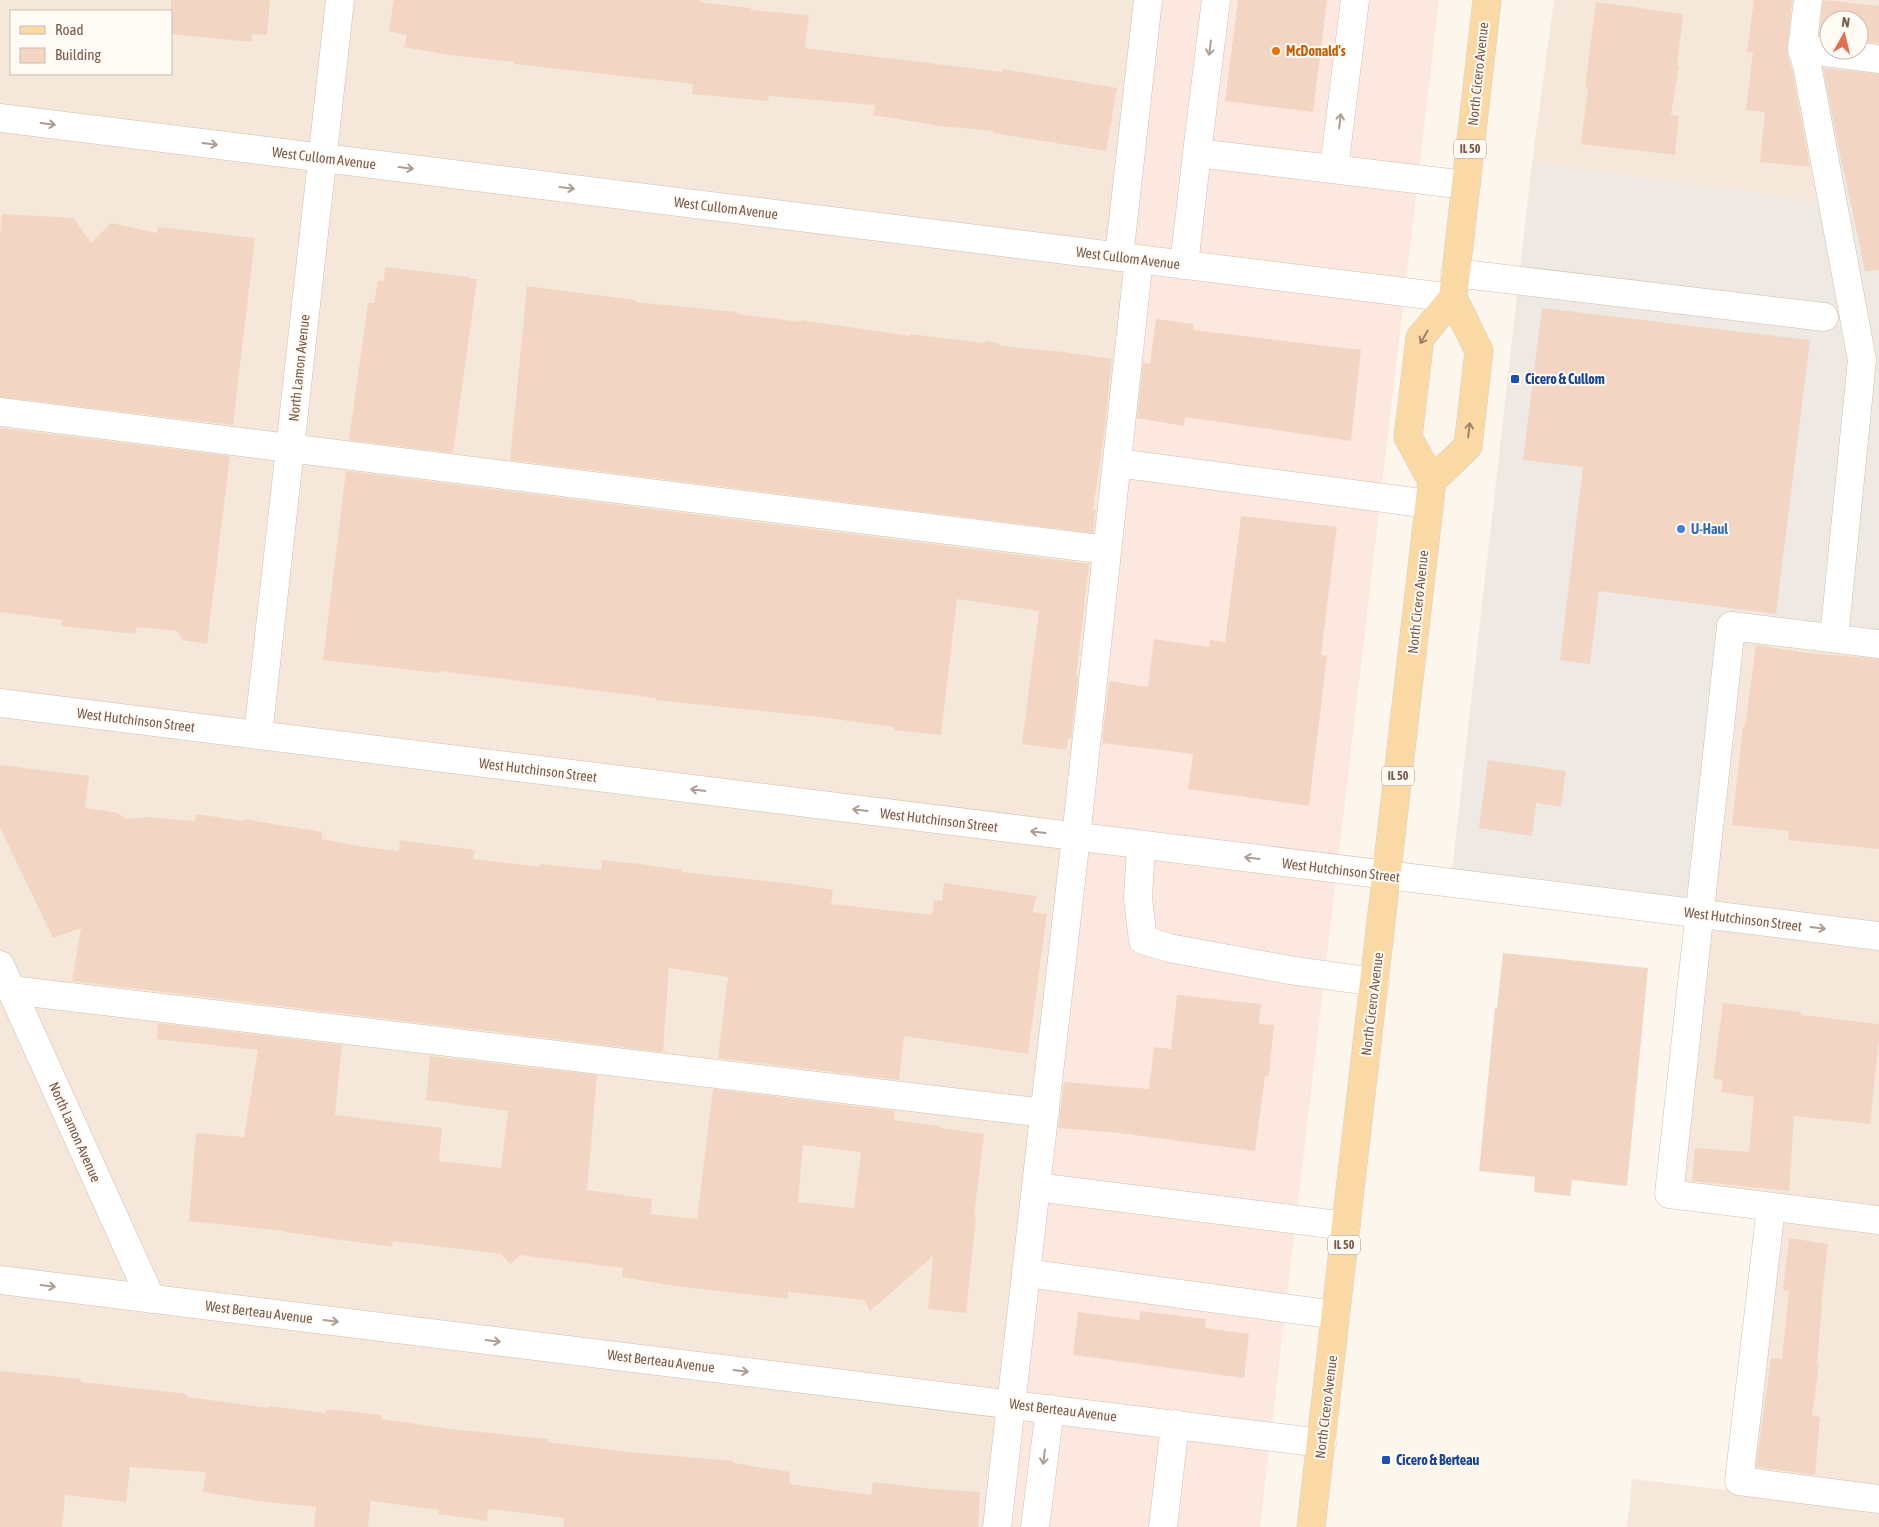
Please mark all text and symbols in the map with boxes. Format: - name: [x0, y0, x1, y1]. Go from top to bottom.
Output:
- legend: [10, 10, 172, 75]
- north arrow: [1819, 10, 1869, 60]
- text: N: [1841, 14, 1851, 31]
- text: Road: [55, 21, 84, 38]
- street label: North Cicero Avenue: [1465, 21, 1491, 127]
- one-way arrow: [1205, 40, 1215, 56]
- place label: McDonald's: [1286, 43, 1346, 59]
- marker: McDonald's: [1270, 45, 1282, 57]
- text: Building: [55, 46, 101, 63]
- one-way arrow: [1335, 113, 1345, 129]
- one-way arrow: [40, 119, 56, 129]
- one-way arrow: [201, 139, 217, 149]
- road number: IL 50: [1454, 140, 1486, 158]
- street label: West Cullom Avenue: [271, 144, 377, 172]
- one-way arrow: [397, 163, 413, 173]
- one-way arrow: [559, 183, 575, 193]
- street label: West Cullom Avenue: [673, 194, 779, 222]
- street label: West Cullom Avenue: [1075, 244, 1181, 272]
- street label: North Lamon Avenue: [285, 314, 313, 422]
- one-way arrow: [1419, 329, 1429, 344]
- place label: Cicero & Cullom: [1525, 371, 1605, 387]
- marker: Cicero & Cullom: [1509, 373, 1521, 385]
- one-way arrow: [1465, 422, 1475, 438]
- place label: U-Haul: [1691, 521, 1728, 537]
- marker: U-Haul: [1675, 523, 1687, 535]
- street label: North Cicero Avenue: [1405, 549, 1431, 655]
- street label: West Hutchinson Street: [76, 705, 196, 735]
- street label: West Hutchinson Street: [478, 755, 598, 785]
- road number: IL 50: [1382, 766, 1414, 786]
- one-way arrow: [691, 785, 707, 795]
- one-way arrow: [852, 805, 868, 815]
- street label: West Hutchinson Street: [879, 805, 999, 835]
- one-way arrow: [1030, 827, 1046, 837]
- one-way arrow: [1244, 853, 1260, 863]
- street label: West Hutchinson Street: [1281, 855, 1401, 885]
- street label: West Hutchinson Street: [1683, 904, 1803, 934]
- one-way arrow: [1810, 923, 1826, 933]
- street label: North Cicero Avenue: [1358, 951, 1386, 1057]
- street label: North Lamon Avenue: [46, 1080, 104, 1184]
- road number: IL 50: [1328, 1236, 1360, 1254]
- one-way arrow: [40, 1281, 56, 1291]
- street label: West Berteau Avenue: [204, 1297, 314, 1327]
- one-way arrow: [323, 1316, 339, 1326]
- one-way arrow: [484, 1336, 500, 1346]
- street label: West Berteau Avenue: [606, 1346, 716, 1376]
- street label: North Cicero Avenue: [1312, 1354, 1340, 1460]
- one-way arrow: [732, 1366, 748, 1376]
- street label: West Berteau Avenue: [1008, 1395, 1118, 1425]
- one-way arrow: [1039, 1449, 1049, 1465]
- place label: Cicero & Berteau: [1396, 1452, 1480, 1468]
- marker: Cicero & Berteau: [1380, 1454, 1392, 1466]

